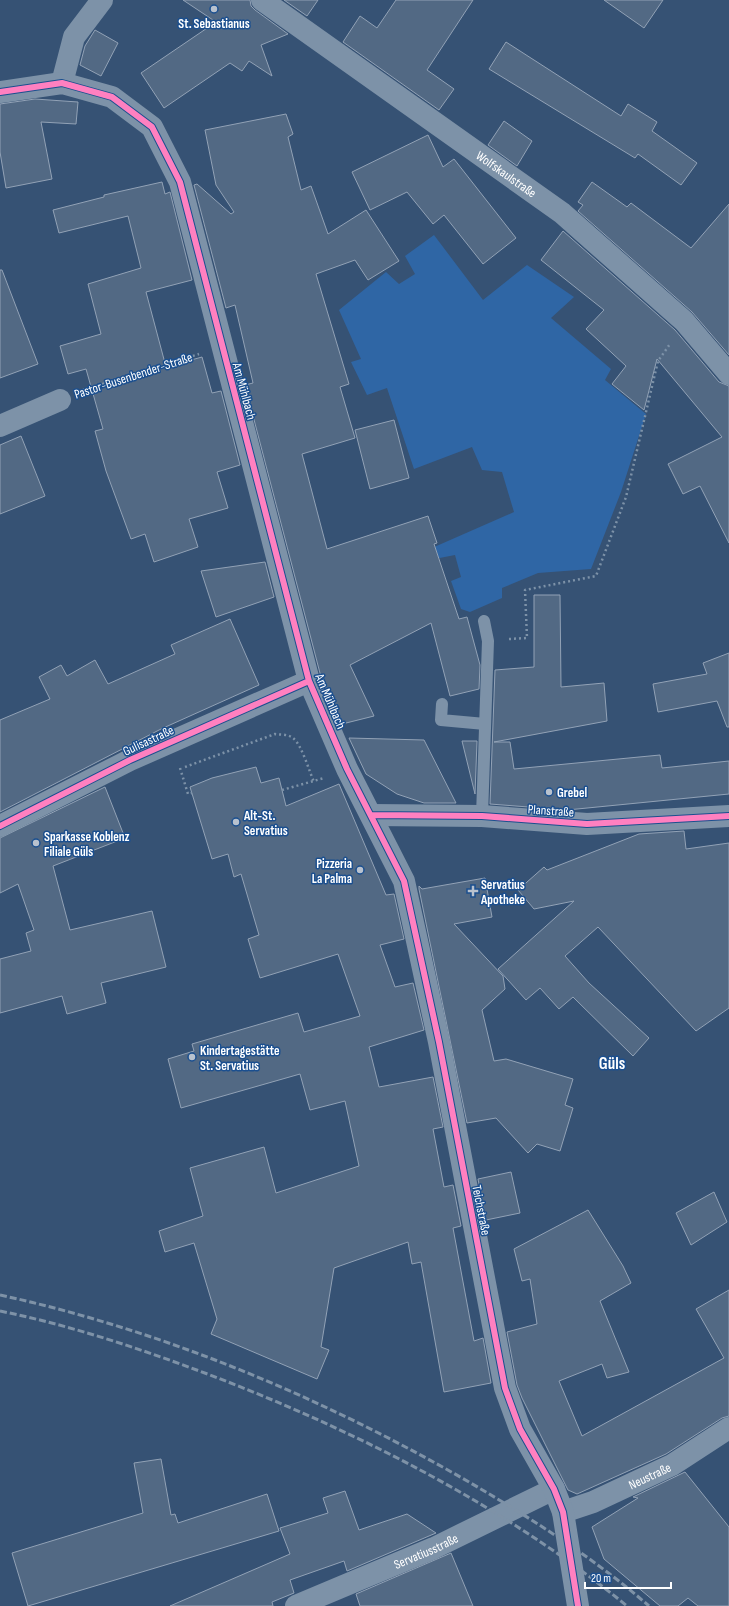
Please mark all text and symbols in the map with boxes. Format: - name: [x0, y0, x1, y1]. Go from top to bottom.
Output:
- marker: St. Sebastianus: [209, 4, 219, 14]
- place label: St. Sebastianus: [178, 16, 250, 32]
- street label: Wolfskaulstraße: [473, 148, 539, 201]
- street label: Pastor-Busenbender-Straße: [72, 349, 194, 403]
- street label: Am Mühlbach: [228, 360, 259, 422]
- street label: Am Mühlbach: [311, 670, 349, 731]
- street label: Gulisastraße: [120, 722, 177, 760]
- place label: Grebel: [557, 785, 587, 801]
- marker: Grebel: [544, 787, 554, 797]
- street label: Planstraße: [527, 801, 575, 821]
- place label: Alt-St. Servatius: [243, 808, 288, 839]
- marker: Alt-St. Servatius: [231, 817, 241, 827]
- place label: Sparkasse Koblenz Filiale Güls: [44, 829, 130, 860]
- marker: Sparkasse Koblenz Filiale Güls: [31, 838, 41, 848]
- place label: Pizzeria La Palma: [312, 856, 352, 887]
- marker: Pizzeria La Palma: [355, 865, 365, 875]
- place label: Servatius Apotheke: [480, 877, 526, 908]
- marker: Servatius Apotheke: [468, 886, 478, 896]
- place label: Kindertagestätte St. Servatius: [200, 1043, 280, 1074]
- marker: Kindertagestätte St. Servatius: [187, 1052, 197, 1062]
- district label: Güls: [599, 1054, 626, 1074]
- street label: Teichstraße: [468, 1184, 494, 1237]
- street label: Neustraße: [626, 1460, 674, 1493]
- street label: Servatiusstraße: [392, 1530, 461, 1573]
- scale bar: [585, 1564, 671, 1590]
- text: 20 m: [591, 1571, 611, 1586]

